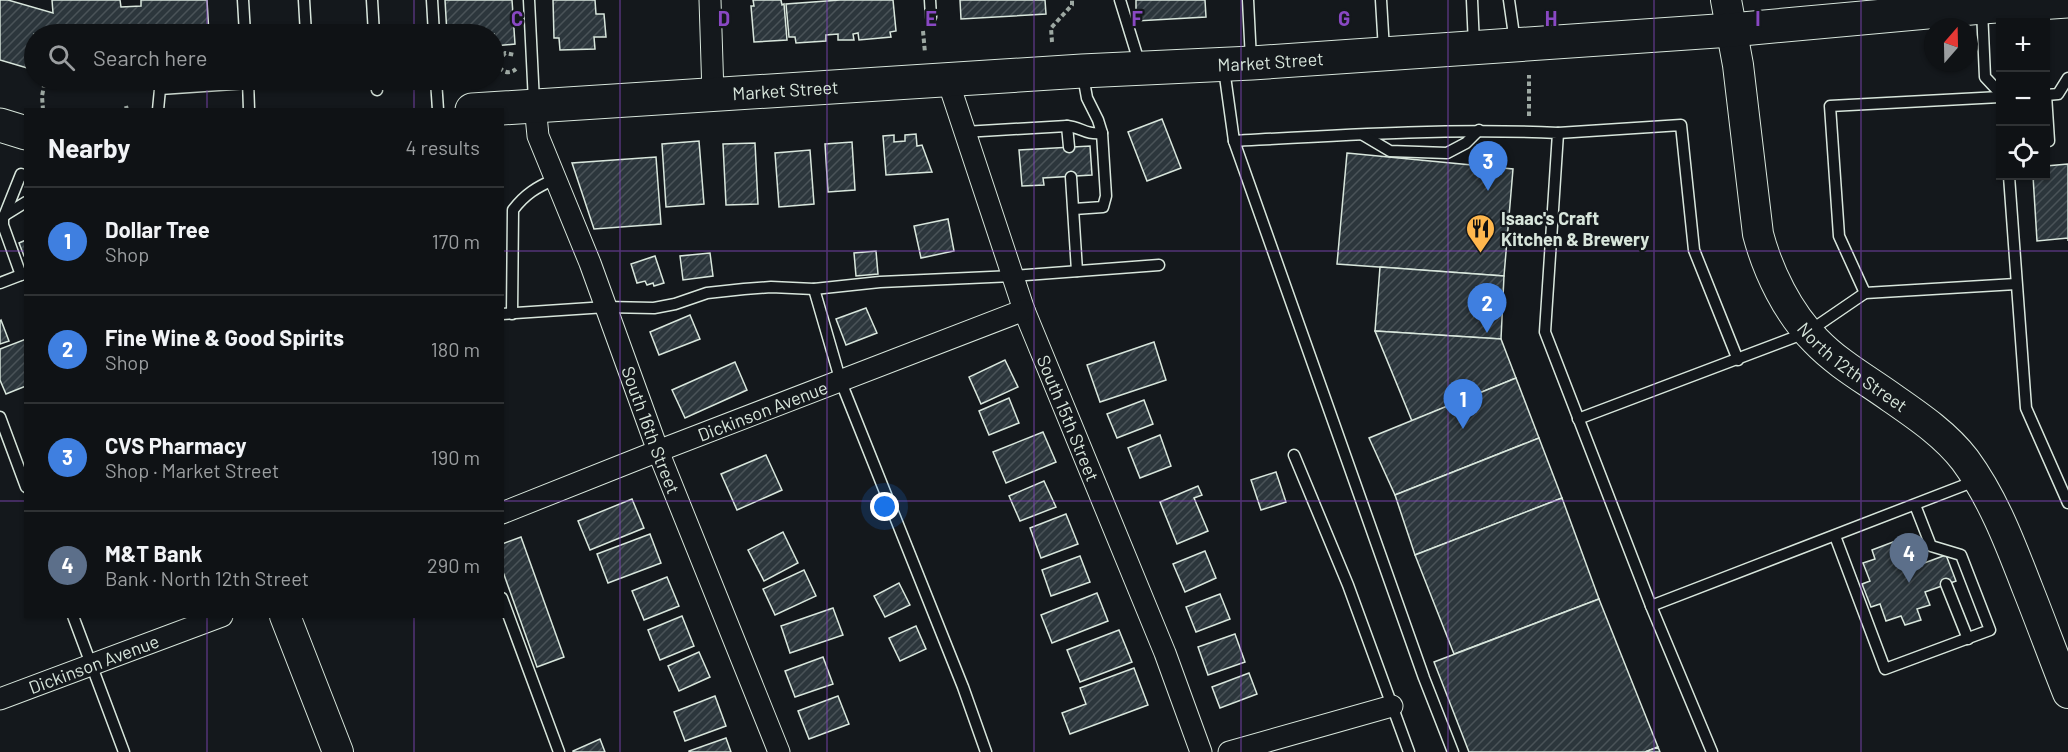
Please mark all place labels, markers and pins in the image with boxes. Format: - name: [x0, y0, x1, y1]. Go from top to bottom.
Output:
- pin: 3: [1468, 142, 1508, 191]
- place label: Isaac's Craft Kitchen & Brewery: [1501, 207, 1649, 250]
- restaurant icon: Isaac's Craft Kitchen & Brewery: [1464, 212, 1496, 254]
- pin: 2: [1468, 284, 1506, 333]
- pin: 1: [1444, 380, 1482, 429]
- pin: 4: [1890, 534, 1928, 583]

